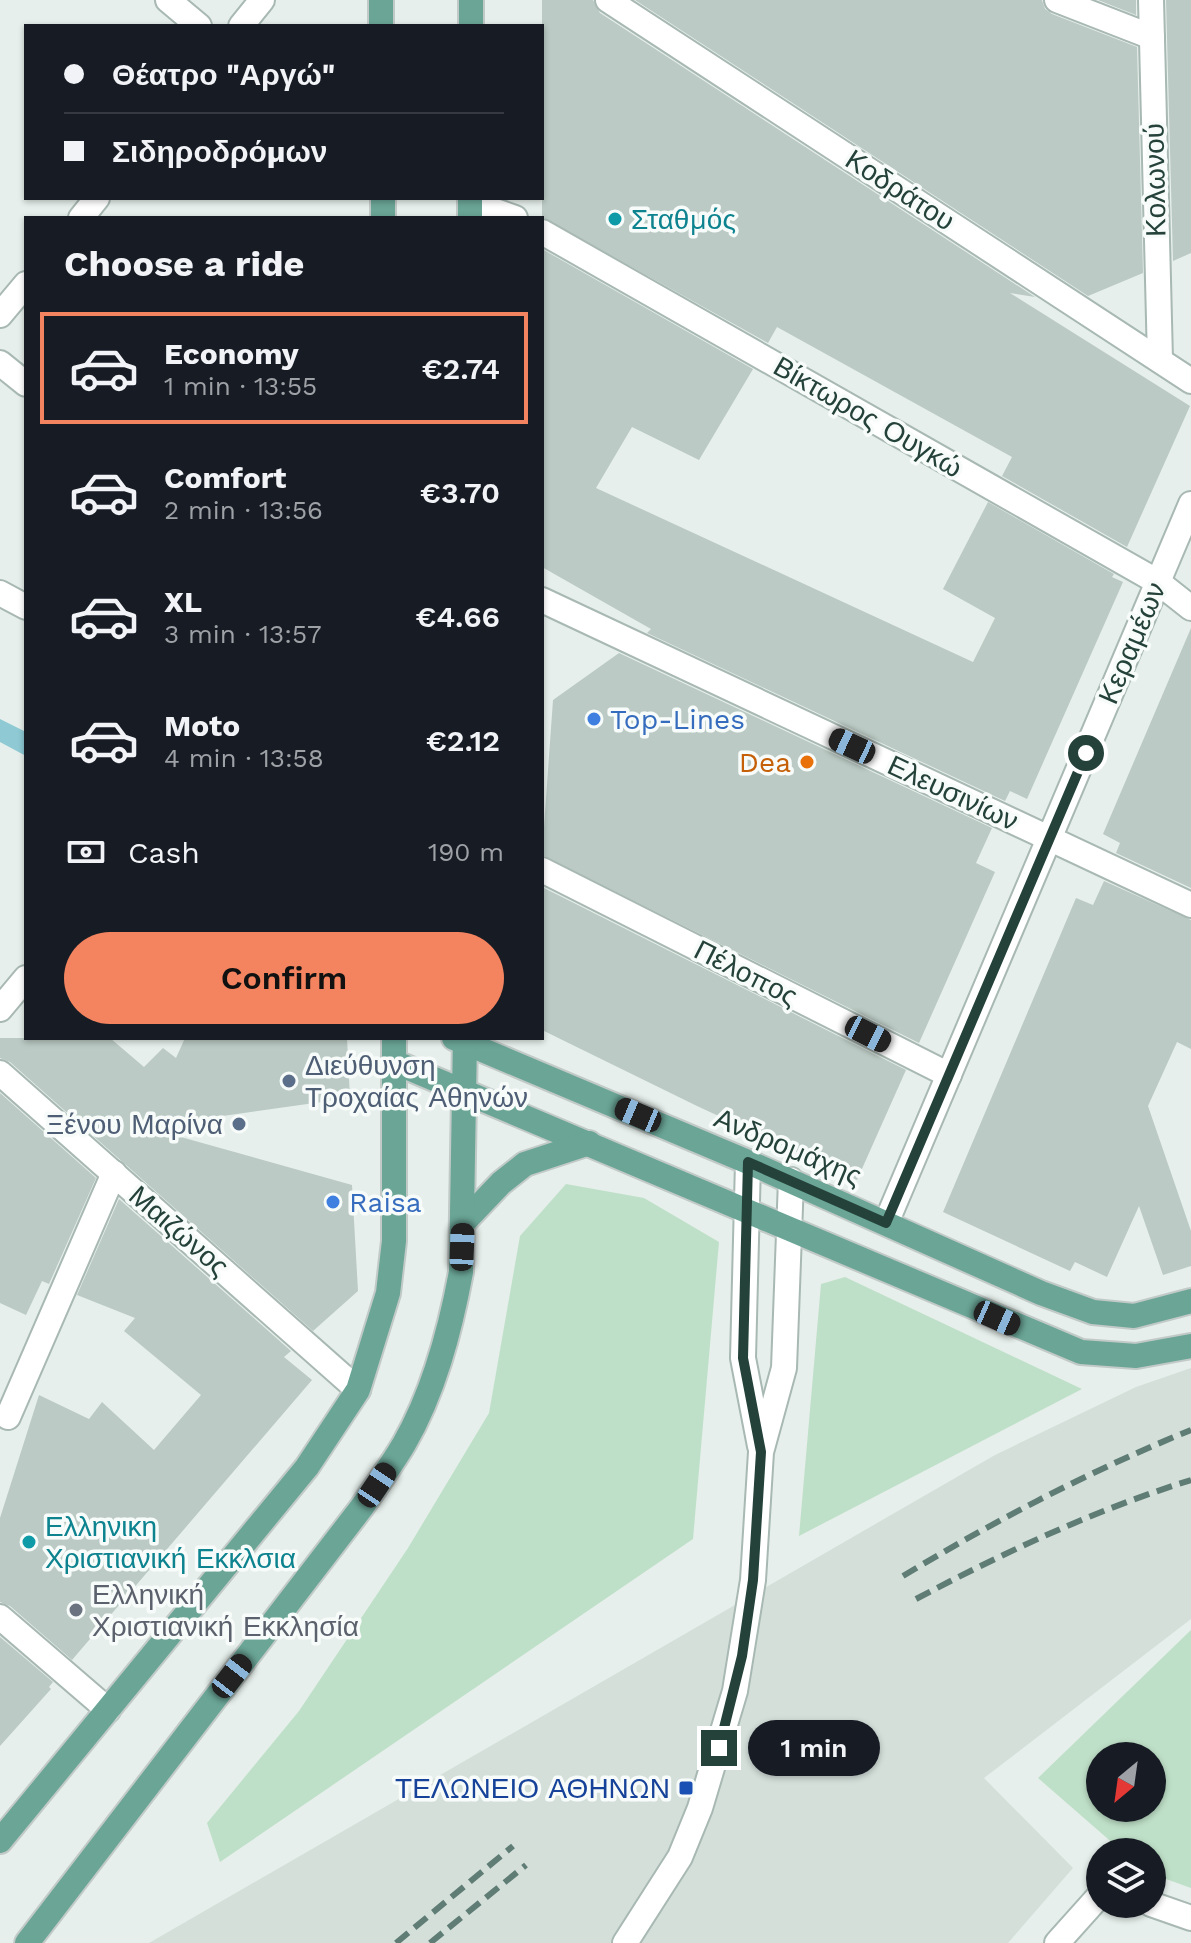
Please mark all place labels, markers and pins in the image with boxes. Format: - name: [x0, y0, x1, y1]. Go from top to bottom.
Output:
- place label: Σταθμός: [631, 203, 736, 236]
- marker: Σταθμός: [606, 210, 624, 228]
- place label: Top-Lines: [610, 703, 745, 736]
- marker: Top-Lines: [585, 710, 603, 728]
- place label: Dea: [739, 746, 791, 779]
- marker: Dea: [798, 753, 816, 771]
- place label: Διεύθυνση Τροχαίας Αθηνών: [305, 1049, 528, 1114]
- marker: Διεύθυνση Τροχαίας Αθηνών: [280, 1072, 298, 1090]
- place label: Ξένου Μαρίνα: [46, 1108, 223, 1141]
- marker: Ξένου Μαρίνα: [230, 1115, 248, 1133]
- place label: Raisa: [349, 1186, 422, 1219]
- marker: Raisa: [324, 1193, 342, 1211]
- place label: Ελληνικη Χριστιανική Εκκλσια: [45, 1510, 296, 1575]
- marker: Ελληνικη Χριστιανική Εκκλσια: [20, 1533, 38, 1551]
- place label: Ελληνική Χριστιανική Εκκλησία: [92, 1578, 359, 1643]
- marker: Ελληνική Χριστιανική Εκκλησία: [67, 1601, 85, 1619]
- place label: ΤΕΛΩΝΕΙΟ ΑΘΗΝΩΝ: [395, 1772, 670, 1805]
- marker: ΤΕΛΩΝΕΙΟ ΑΘΗΝΩΝ: [677, 1779, 695, 1797]

